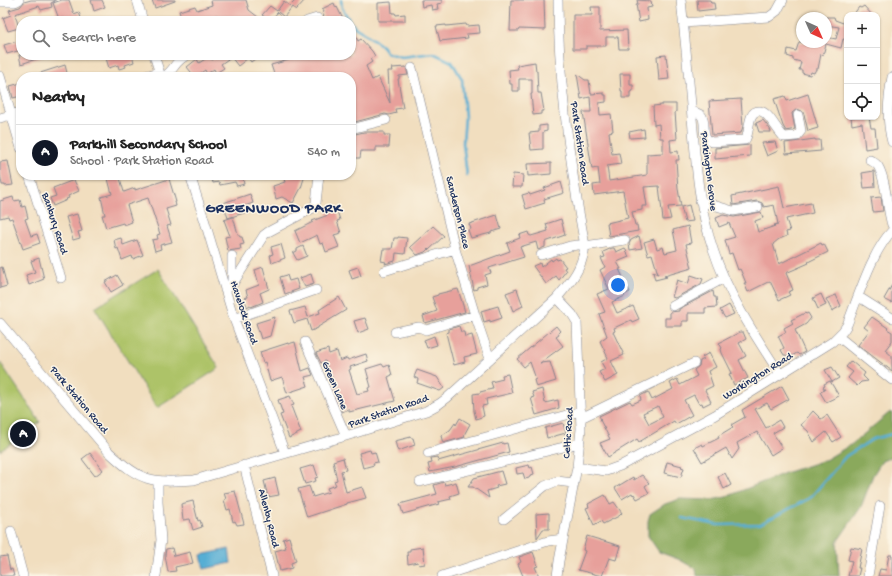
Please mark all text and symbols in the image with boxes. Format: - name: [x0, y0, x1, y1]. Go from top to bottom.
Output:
- north arrow: [796, 12, 832, 48]
- map controls: [844, 12, 880, 120]
- button: +: [844, 12, 880, 48]
- search box: [16, 16, 356, 60]
- icon: search: [30, 27, 52, 49]
- text: Search here: [62, 29, 136, 47]
- button: −: [844, 48, 880, 84]
- button: locate: [844, 84, 880, 120]
- text: Nearby: [32, 88, 85, 108]
- street label: Park Station Road: [567, 100, 591, 187]
- street label: Parkington Grove: [697, 130, 719, 212]
- text: Parkhill Secondary School: [70, 136, 227, 154]
- text: A: [41, 145, 49, 160]
- text: 540 m: [307, 145, 340, 160]
- text: School · Park Station Road: [70, 154, 213, 169]
- street label: Sanderson Place: [442, 175, 472, 250]
- street label: Banbury Road: [38, 190, 70, 257]
- district label: GREENWOOD PARK: [205, 200, 343, 218]
- your location: [608, 275, 628, 295]
- street label: Havelock Road: [227, 279, 260, 347]
- street label: Workington Road: [721, 350, 796, 403]
- street label: Green Lane: [319, 360, 350, 412]
- street label: Park Station Road: [46, 364, 111, 437]
- street label: Park Station Road: [346, 392, 432, 432]
- street label: Celtic Road: [561, 406, 577, 459]
- pin: A: [10, 419, 36, 449]
- street label: Allenby Road: [255, 488, 282, 551]

